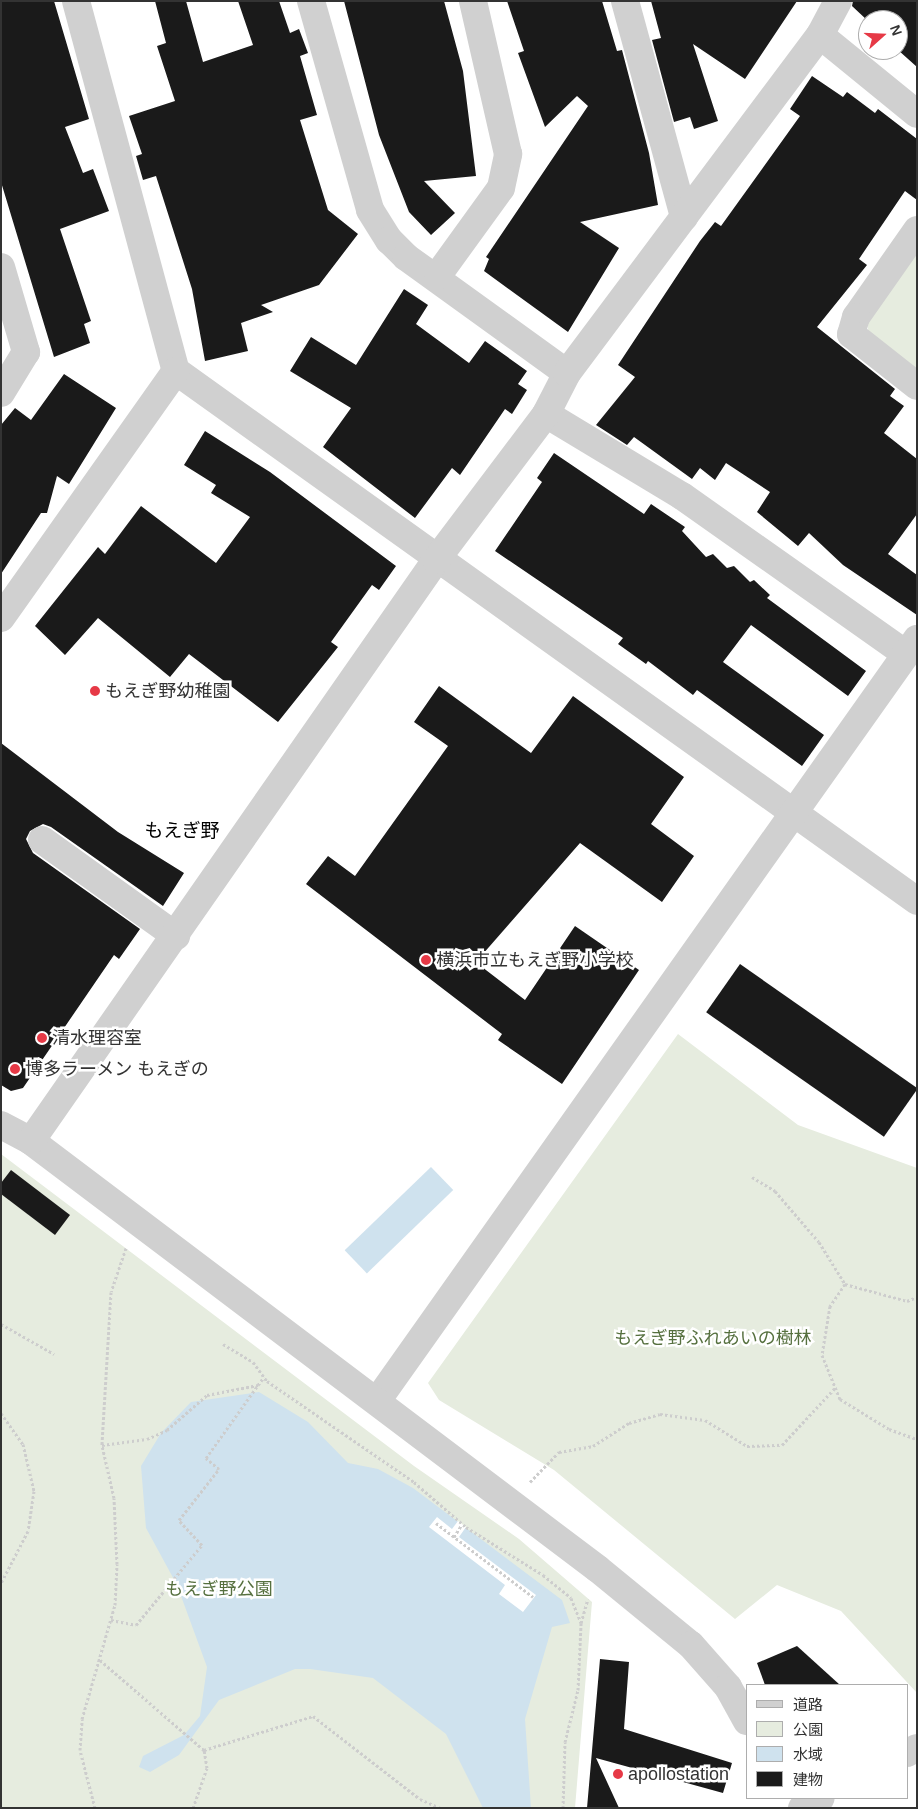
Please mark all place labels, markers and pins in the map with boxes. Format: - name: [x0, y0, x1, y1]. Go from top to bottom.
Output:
- place label: もえぎ野幼稚園: [105, 680, 231, 702]
- marker: もえぎ野幼稚園: [89, 685, 101, 697]
- place label: 横浜市立もえぎ野小学校: [436, 949, 634, 971]
- marker: 横浜市立もえぎ野小学校: [420, 954, 432, 966]
- place label: 清水理容室: [52, 1027, 142, 1049]
- marker: 清水理容室: [36, 1032, 48, 1044]
- place label: 博多ラーメン もえぎの: [25, 1058, 210, 1080]
- marker: 博多ラーメン もえぎの: [9, 1063, 21, 1075]
- place label: apollostation: [628, 1763, 729, 1785]
- marker: apollostation: [612, 1768, 624, 1780]

